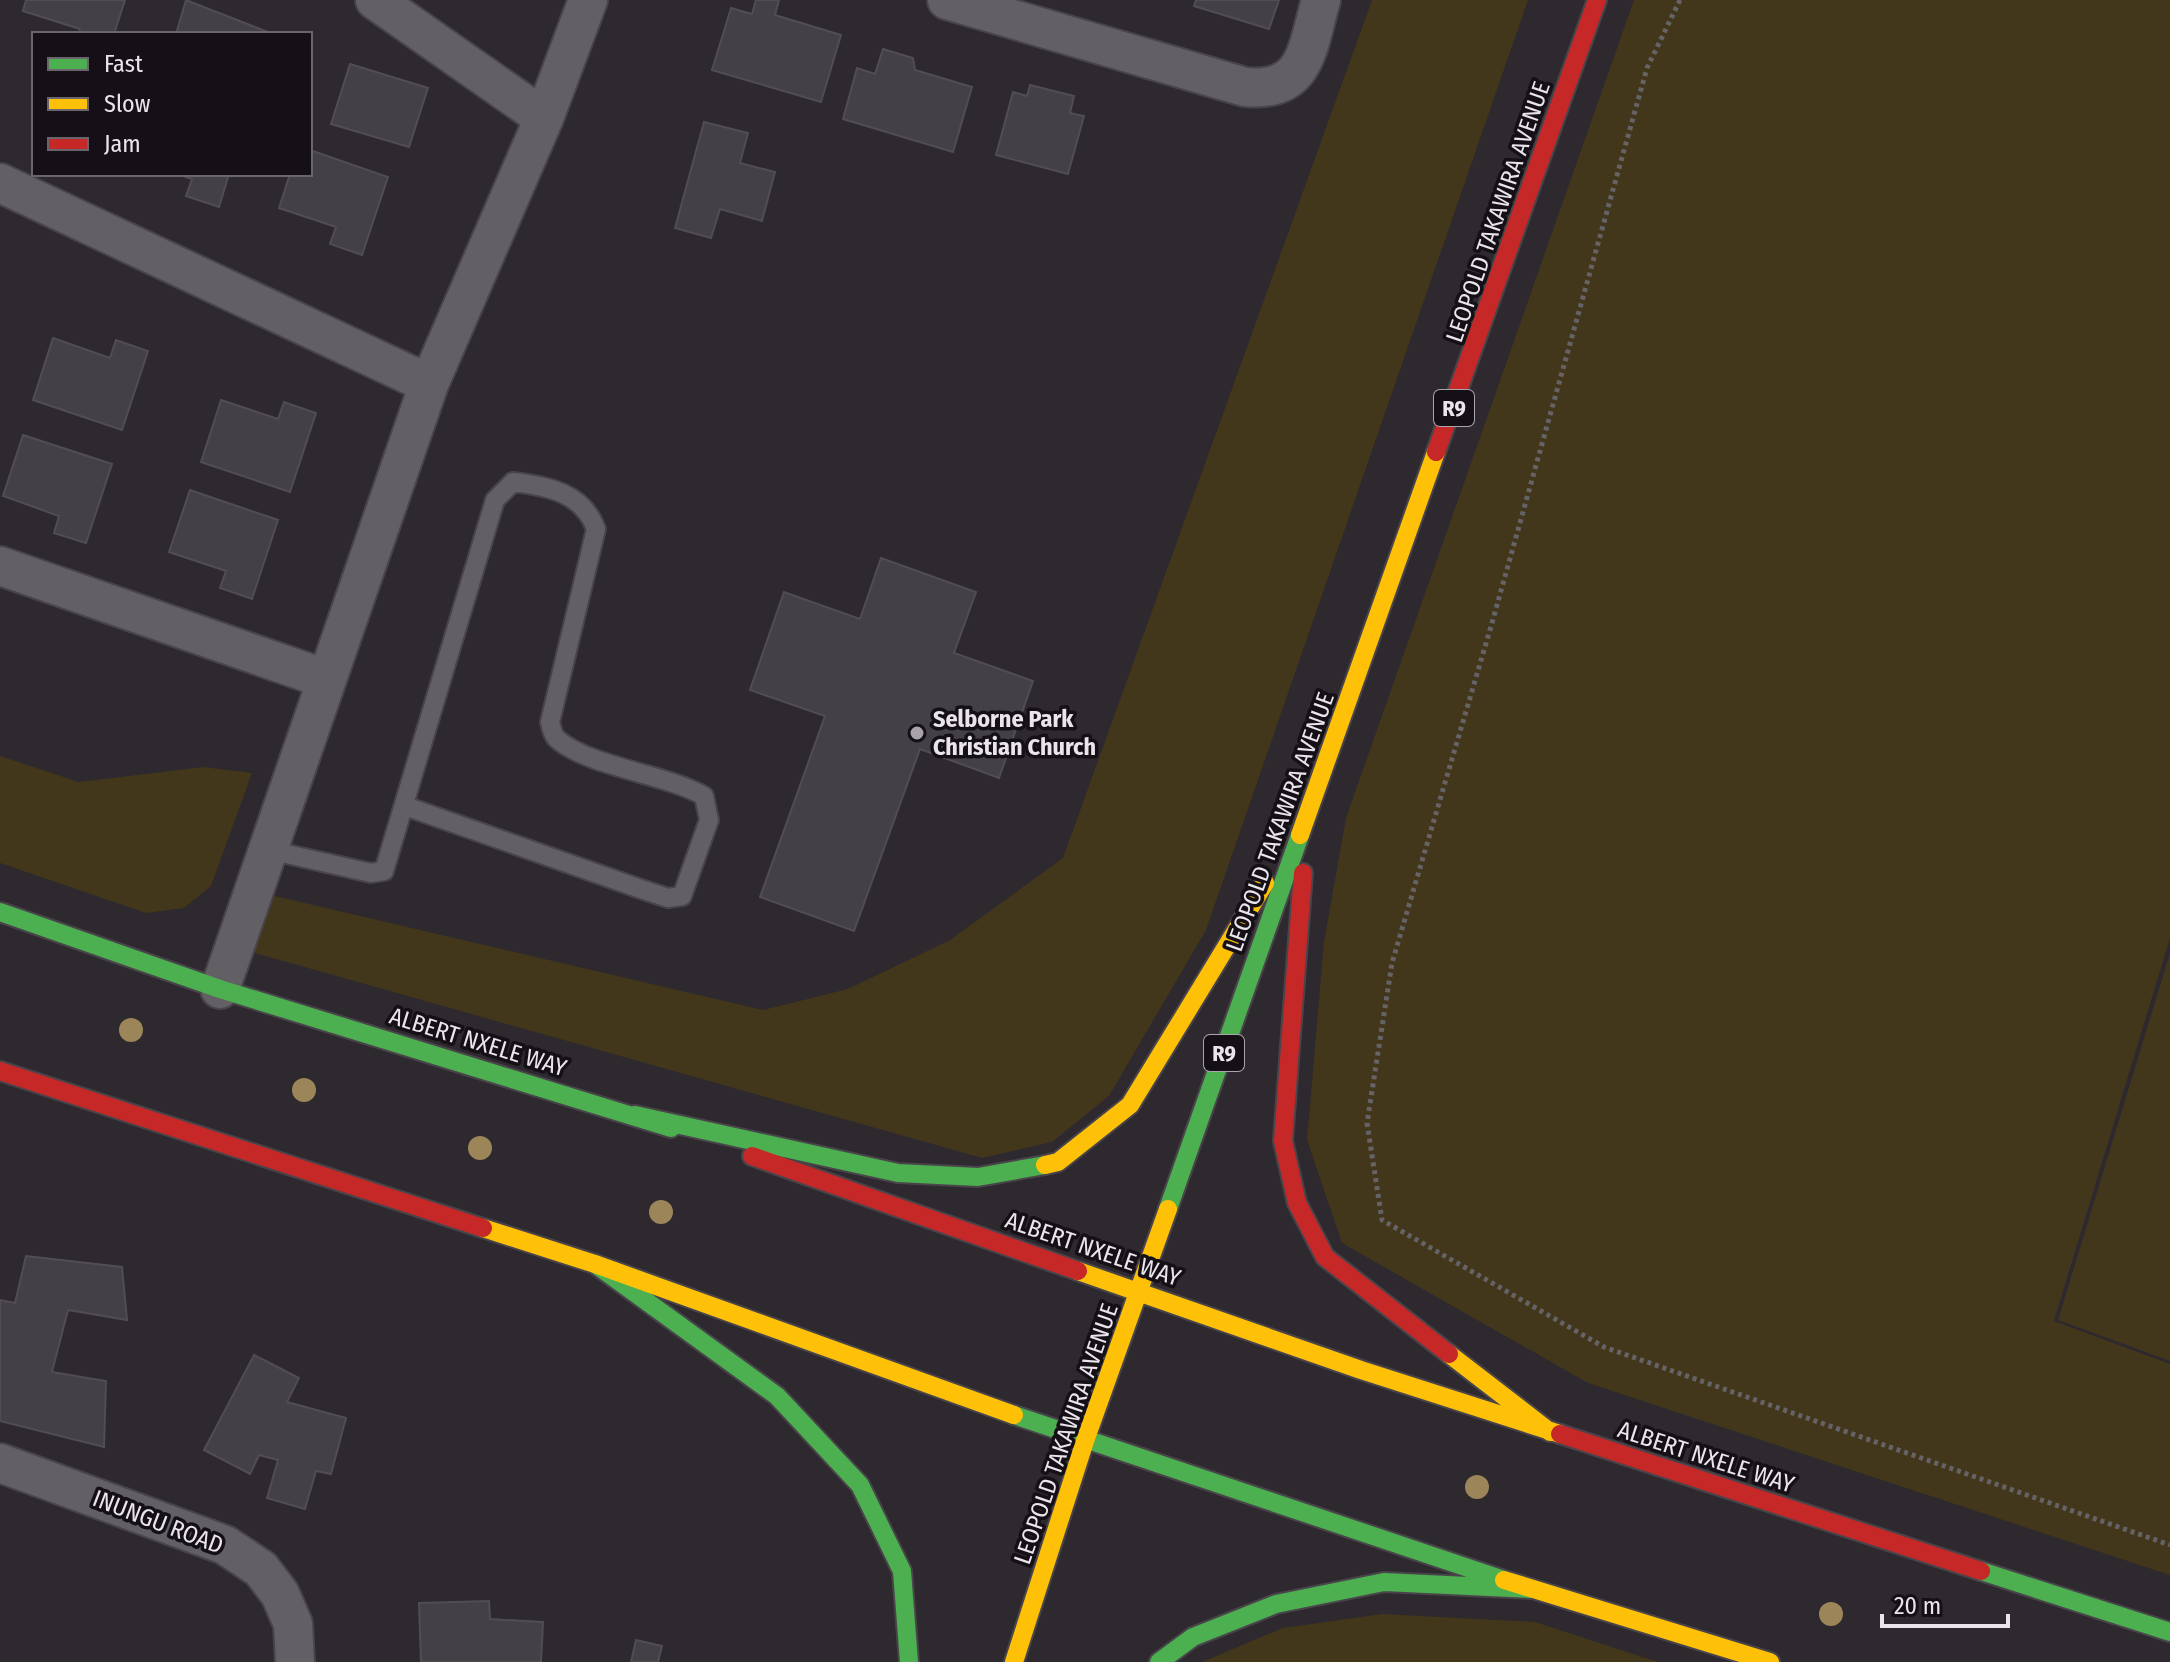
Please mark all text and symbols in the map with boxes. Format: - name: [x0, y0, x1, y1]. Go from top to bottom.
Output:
- legend: [32, 32, 312, 176]
- text: Fast: [104, 50, 143, 78]
- street label: LEOPOLD TAKAWIRA AVENUE: [1440, 78, 1556, 346]
- text: Slow: [104, 90, 151, 118]
- text: Jam: [104, 130, 141, 158]
- road number: R9: [1434, 390, 1474, 426]
- street label: LEOPOLD TAKAWIRA AVENUE: [1220, 689, 1340, 955]
- place label: Selborne Park Christian Church: [933, 705, 1096, 761]
- marker: Selborne Park Christian Church: [908, 724, 926, 742]
- street label: ALBERT NXELE WAY: [386, 1002, 570, 1082]
- road number: R9: [1204, 1035, 1244, 1071]
- street label: ALBERT NXELE WAY: [1002, 1206, 1184, 1292]
- street label: LEOPOLD TAKAWIRA AVENUE: [1008, 1300, 1124, 1568]
- street label: ALBERT NXELE WAY: [1614, 1415, 1798, 1499]
- street label: INUNGU ROAD: [89, 1484, 227, 1560]
- scale bar: [1882, 1578, 2008, 1628]
- text: 20 m: [1894, 1592, 1941, 1620]

